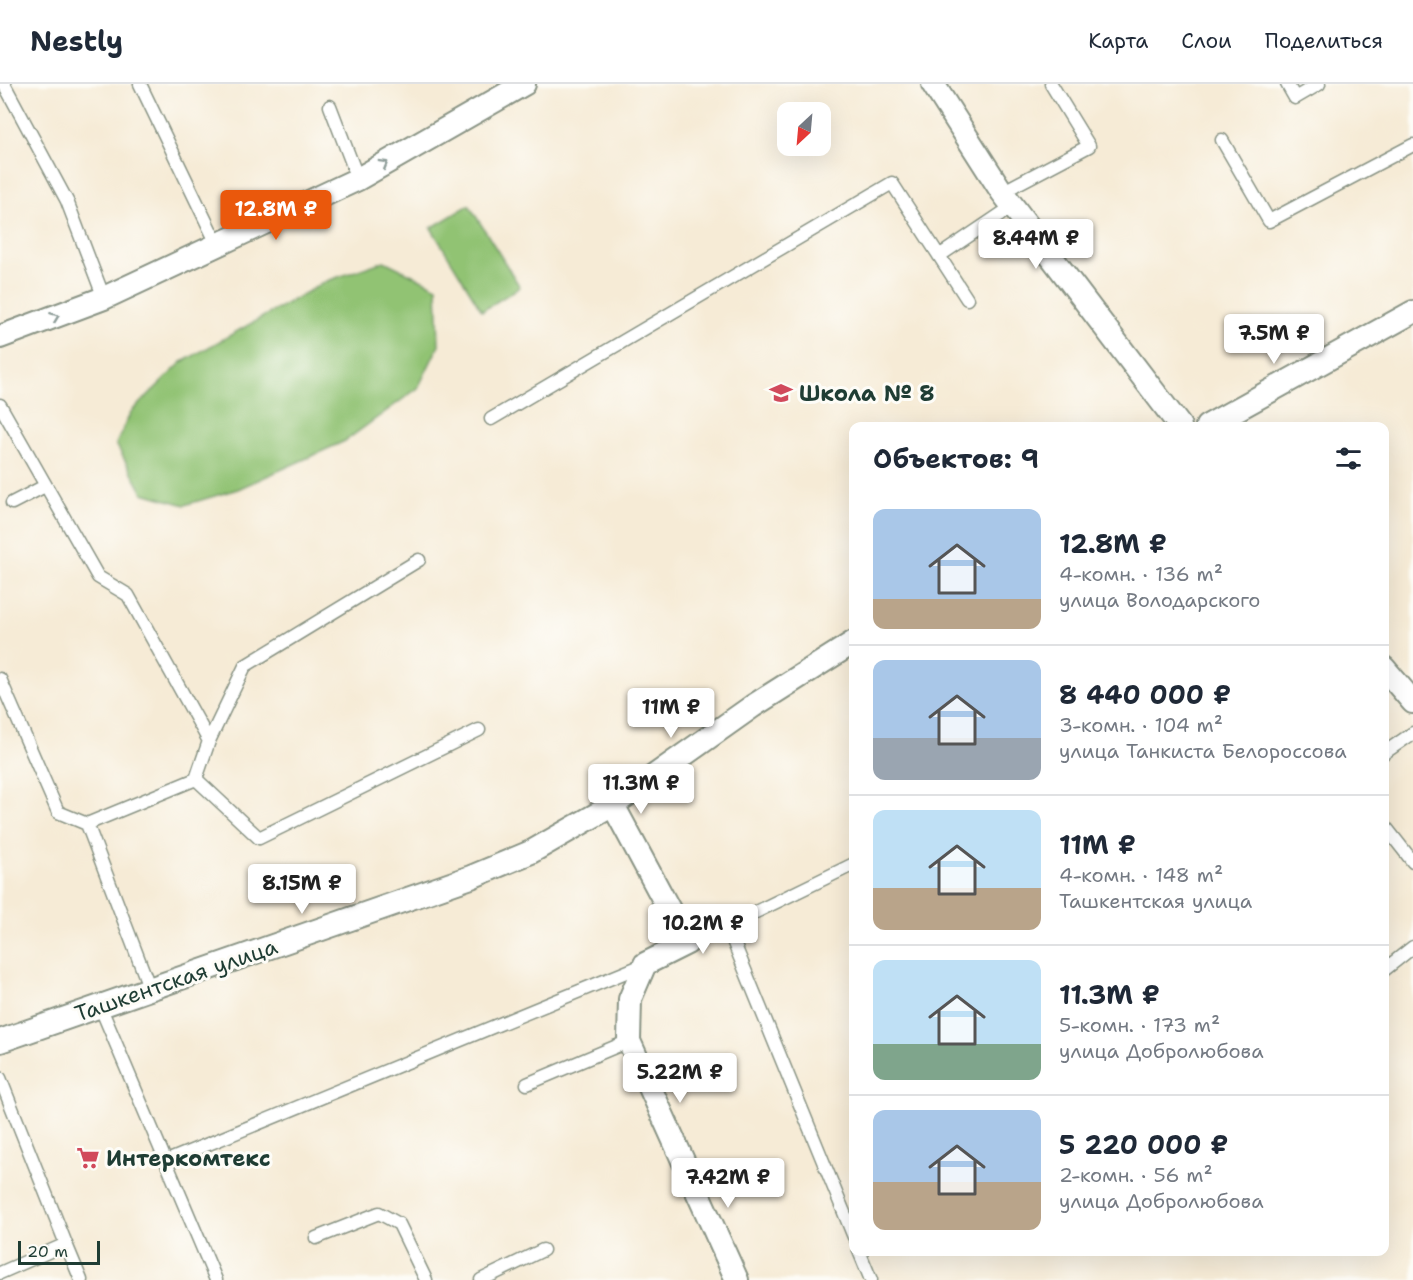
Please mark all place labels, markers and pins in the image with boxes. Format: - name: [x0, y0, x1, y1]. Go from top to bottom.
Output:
- pin: 12.8M ₽: [221, 190, 331, 241]
- pin: 8.44M ₽: [981, 219, 1091, 270]
- pin: 7.5M ₽: [1225, 314, 1323, 365]
- place label: Школа № 8: [799, 379, 935, 408]
- school or university icon: Школа № 8: [768, 380, 794, 406]
- pin: 11M ₽: [629, 688, 713, 739]
- pin: 11.3M ₽: [586, 764, 696, 815]
- pin: 8.15M ₽: [247, 864, 357, 915]
- pin: 10.2M ₽: [648, 904, 758, 955]
- pin: 5.22M ₽: [625, 1053, 735, 1104]
- place label: Интеркомтекс: [106, 1144, 271, 1173]
- supermarket icon: Интеркомтекс: [75, 1145, 101, 1171]
- pin: 7.42M ₽: [673, 1158, 783, 1209]

